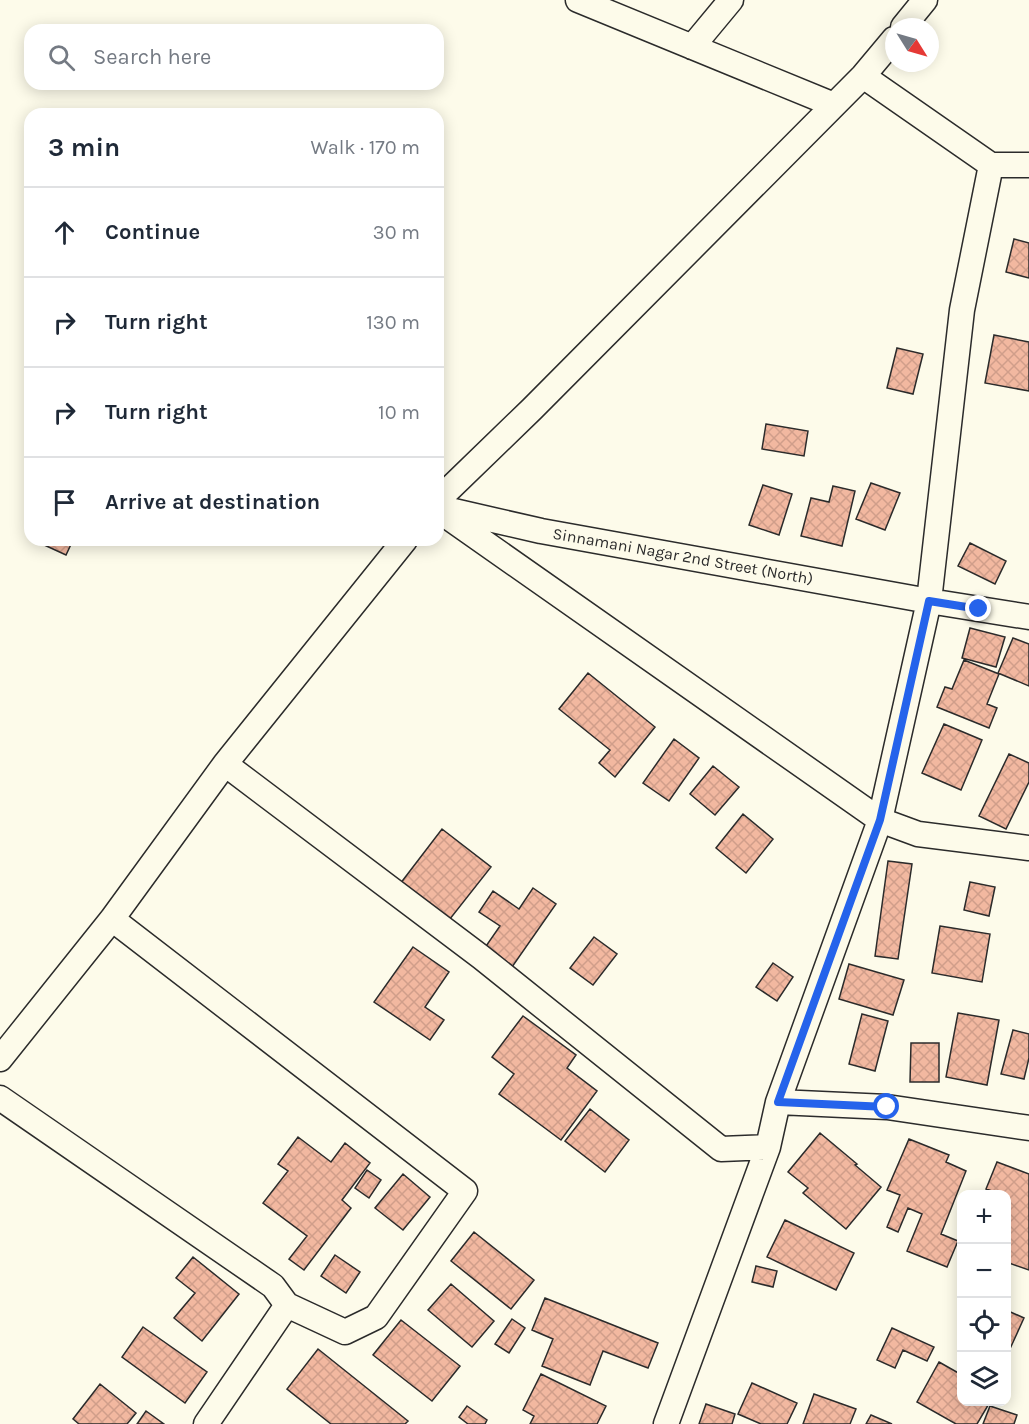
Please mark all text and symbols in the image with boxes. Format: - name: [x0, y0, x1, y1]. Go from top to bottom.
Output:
- north arrow: [885, 18, 939, 72]
- search box: [24, 24, 444, 90]
- icon: search: [45, 41, 78, 74]
- text: Search here: [93, 44, 211, 70]
- text: 3 min: [48, 132, 120, 163]
- text: Walk · 170 m: [310, 136, 420, 159]
- icon: ahead: [48, 216, 81, 249]
- text: Continue: [105, 219, 200, 245]
- text: 30 m: [373, 221, 420, 244]
- icon: right: [48, 306, 81, 339]
- text: Turn right: [105, 309, 208, 335]
- text: 130 m: [366, 311, 420, 334]
- icon: right: [48, 396, 81, 429]
- text: Turn right: [105, 399, 208, 425]
- text: 10 m: [378, 401, 420, 424]
- icon: arrive: [48, 486, 81, 519]
- text: Arrive at destination: [105, 489, 320, 515]
- street label: Sinnamani Nagar 2nd Street (North): [551, 524, 815, 588]
- route end: [965, 595, 991, 621]
- route start: [873, 1093, 899, 1119]
- map controls: [957, 1190, 1011, 1406]
- button: +: [957, 1190, 1011, 1244]
- button: −: [957, 1244, 1011, 1298]
- button: locate: [957, 1298, 1011, 1352]
- button: layers: [957, 1352, 1011, 1406]

